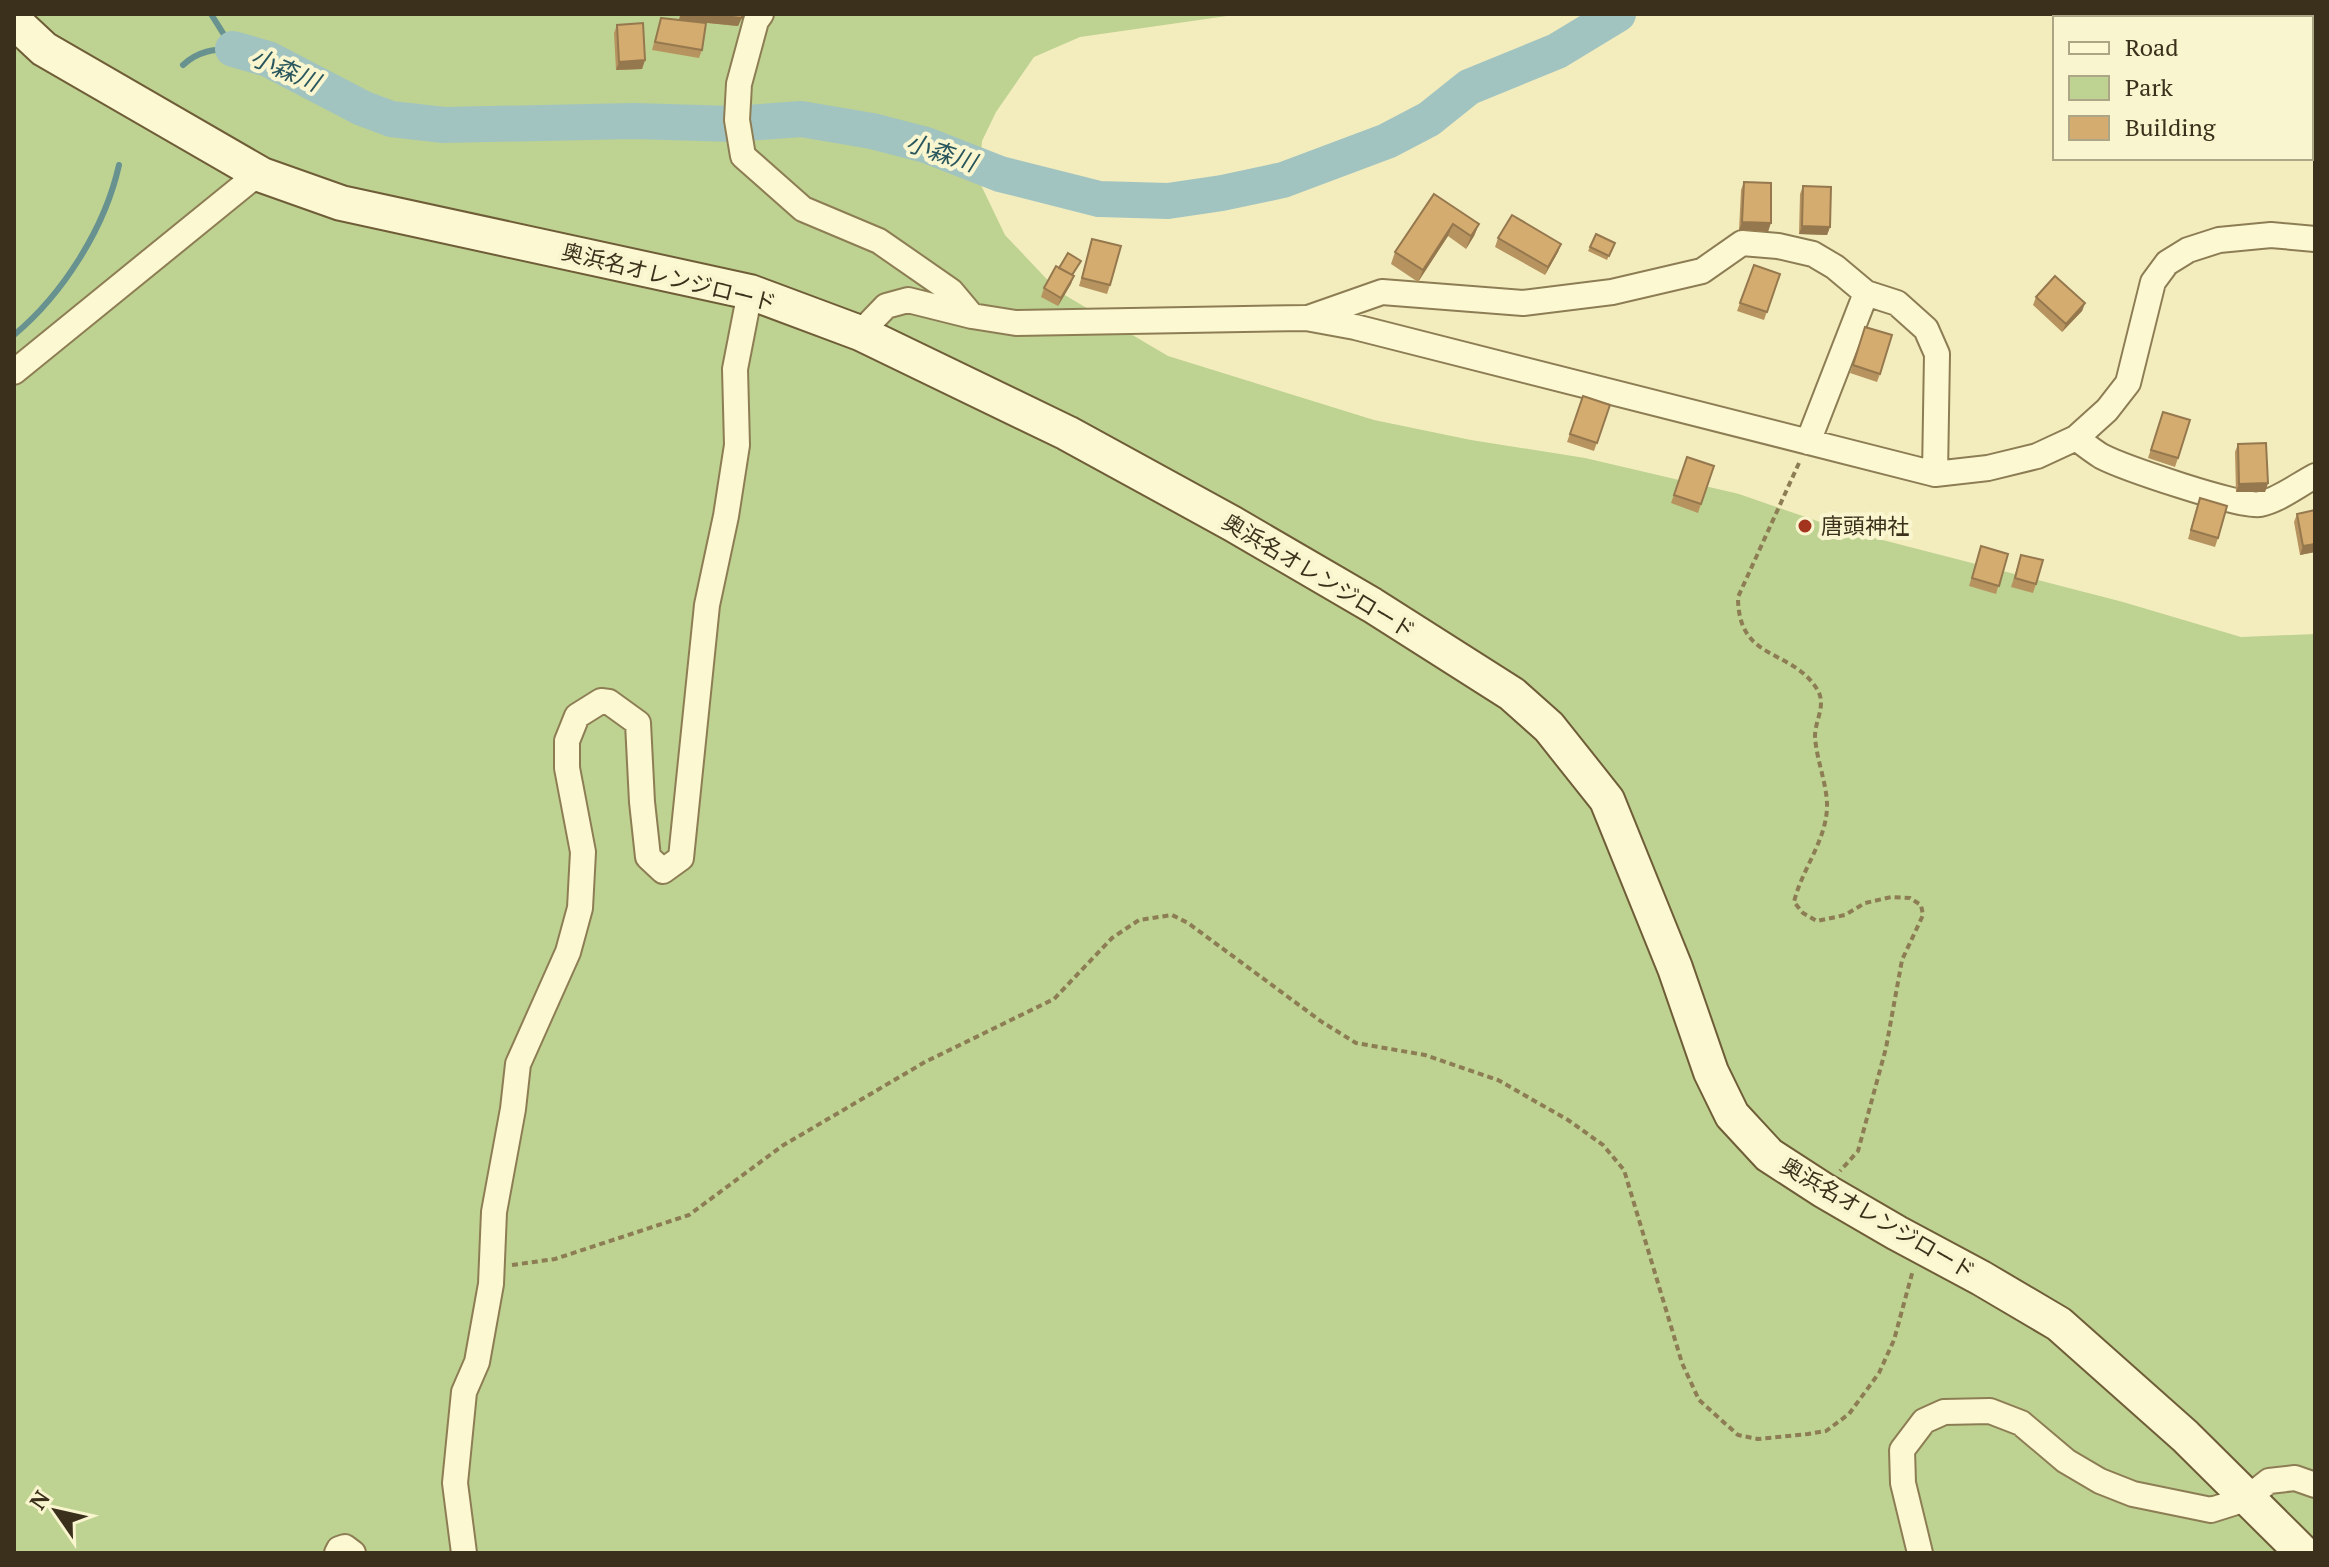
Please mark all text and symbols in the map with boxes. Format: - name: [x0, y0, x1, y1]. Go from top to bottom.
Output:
- legend: [2053, 16, 2313, 160]
- text: Road: [2125, 31, 2179, 63]
- water label: 小森川: [246, 40, 328, 99]
- text: Park: [2125, 71, 2174, 103]
- text: Building: [2125, 111, 2216, 143]
- water label: 小森川: [902, 126, 983, 179]
- street label: 奥浜名オレンジロード: [559, 236, 779, 317]
- street label: 奥浜名オレンジロード: [1217, 506, 1421, 645]
- place label: 唐頭神社: [1821, 511, 1909, 540]
- marker: 唐頭神社: [1796, 517, 1814, 535]
- street label: 奥浜名オレンジロード: [1776, 1150, 1981, 1285]
- north arrow: [16, 1471, 96, 1551]
- text: N: [22, 1484, 56, 1515]

